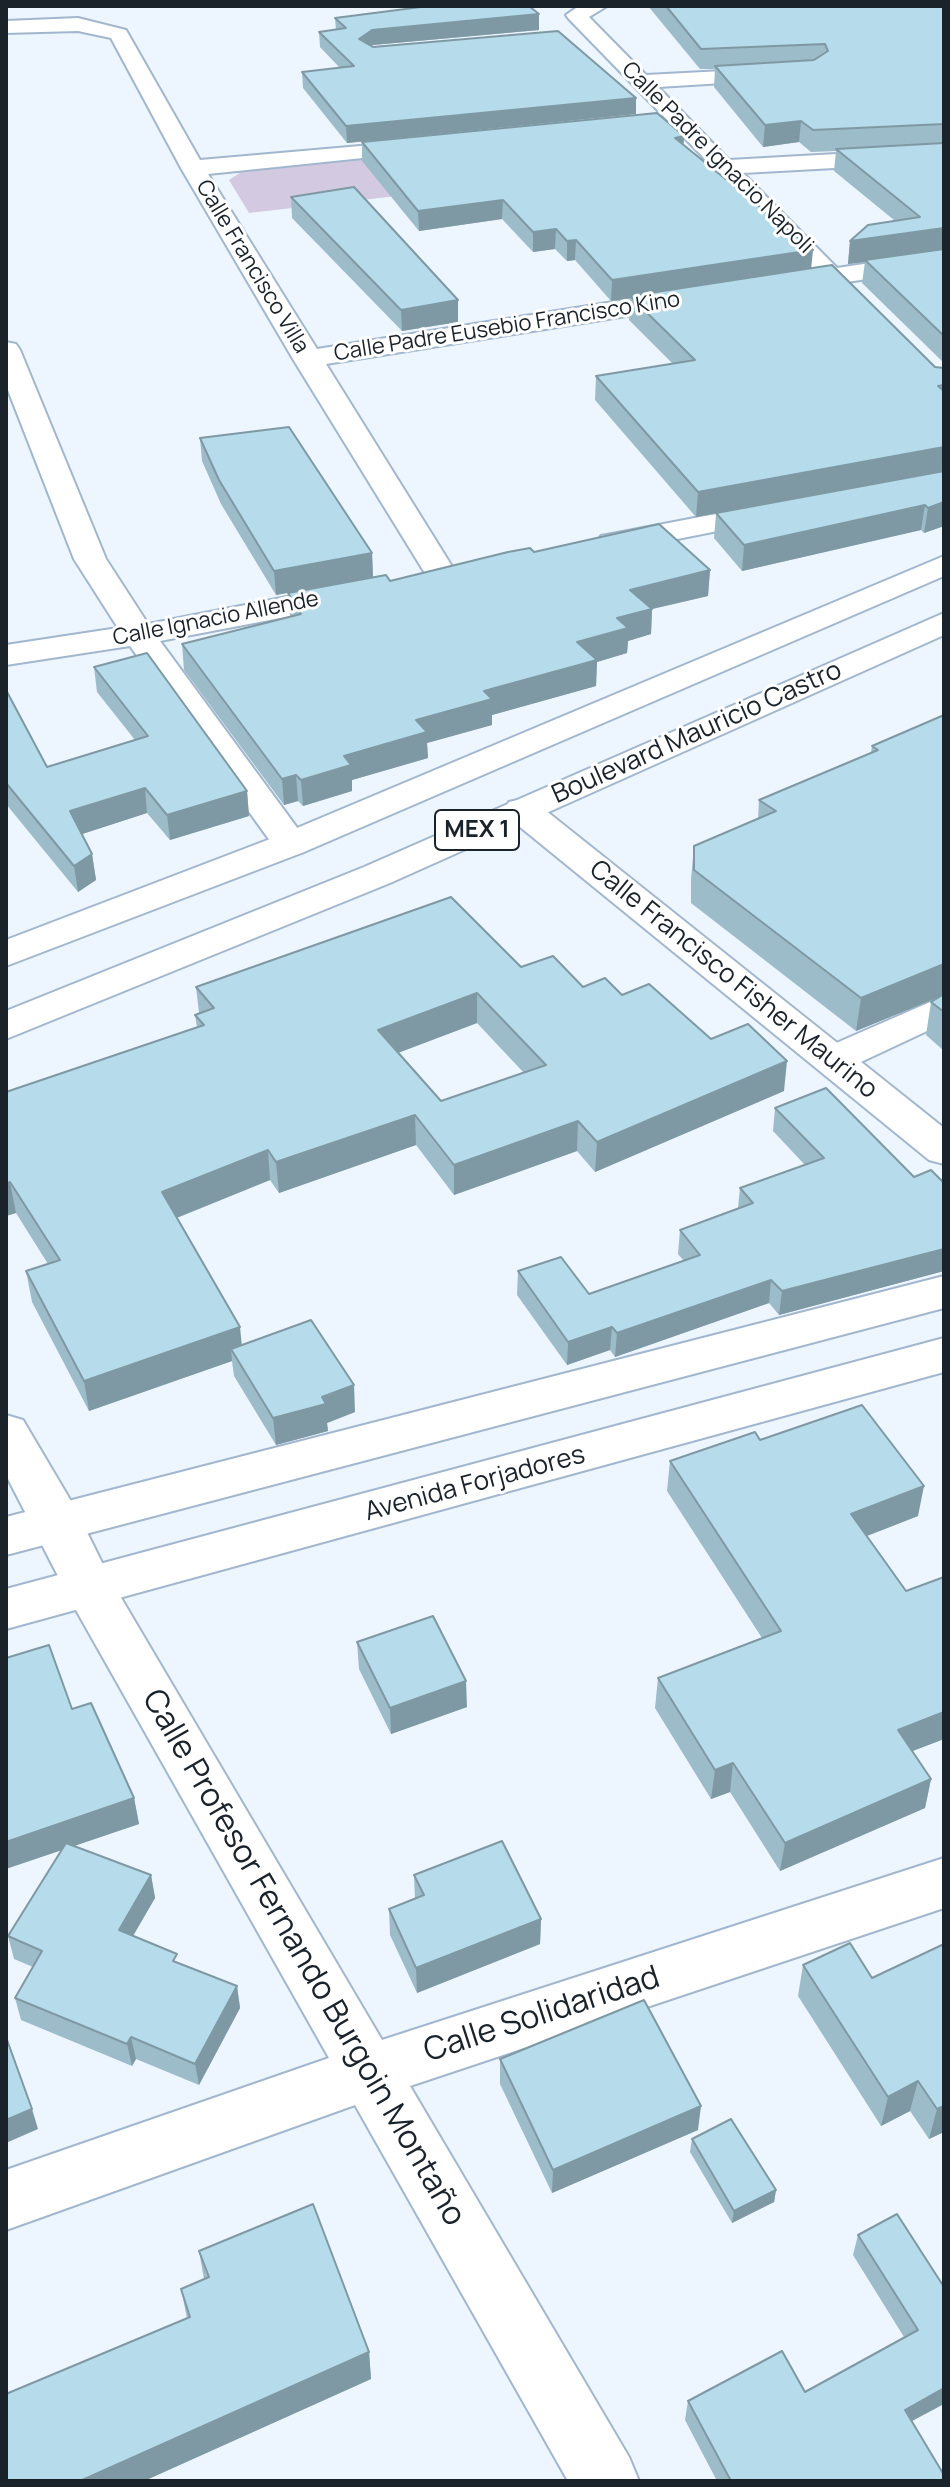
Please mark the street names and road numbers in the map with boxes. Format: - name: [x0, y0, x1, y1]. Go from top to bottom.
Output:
- street label: Calle Padre Ignacio Napoli: [616, 57, 818, 259]
- street label: Calle Francisco Villa: [190, 176, 314, 358]
- street label: Calle Padre Eusebio Francisco Kino: [332, 287, 682, 367]
- street label: Calle Ignacio Allende: [111, 586, 321, 652]
- street label: Boulevard Mauricio Castro: [547, 655, 847, 811]
- road number: MEX 1: [435, 810, 519, 850]
- street label: Calle Francisco Fisher Maurino: [583, 854, 883, 1106]
- street label: Avenida Forjadores: [362, 1440, 588, 1528]
- street label: Calle Profesor Fernando Burgoin Montaño: [133, 1683, 473, 2233]
- street label: Calle Solidaridad: [419, 1959, 665, 2071]

